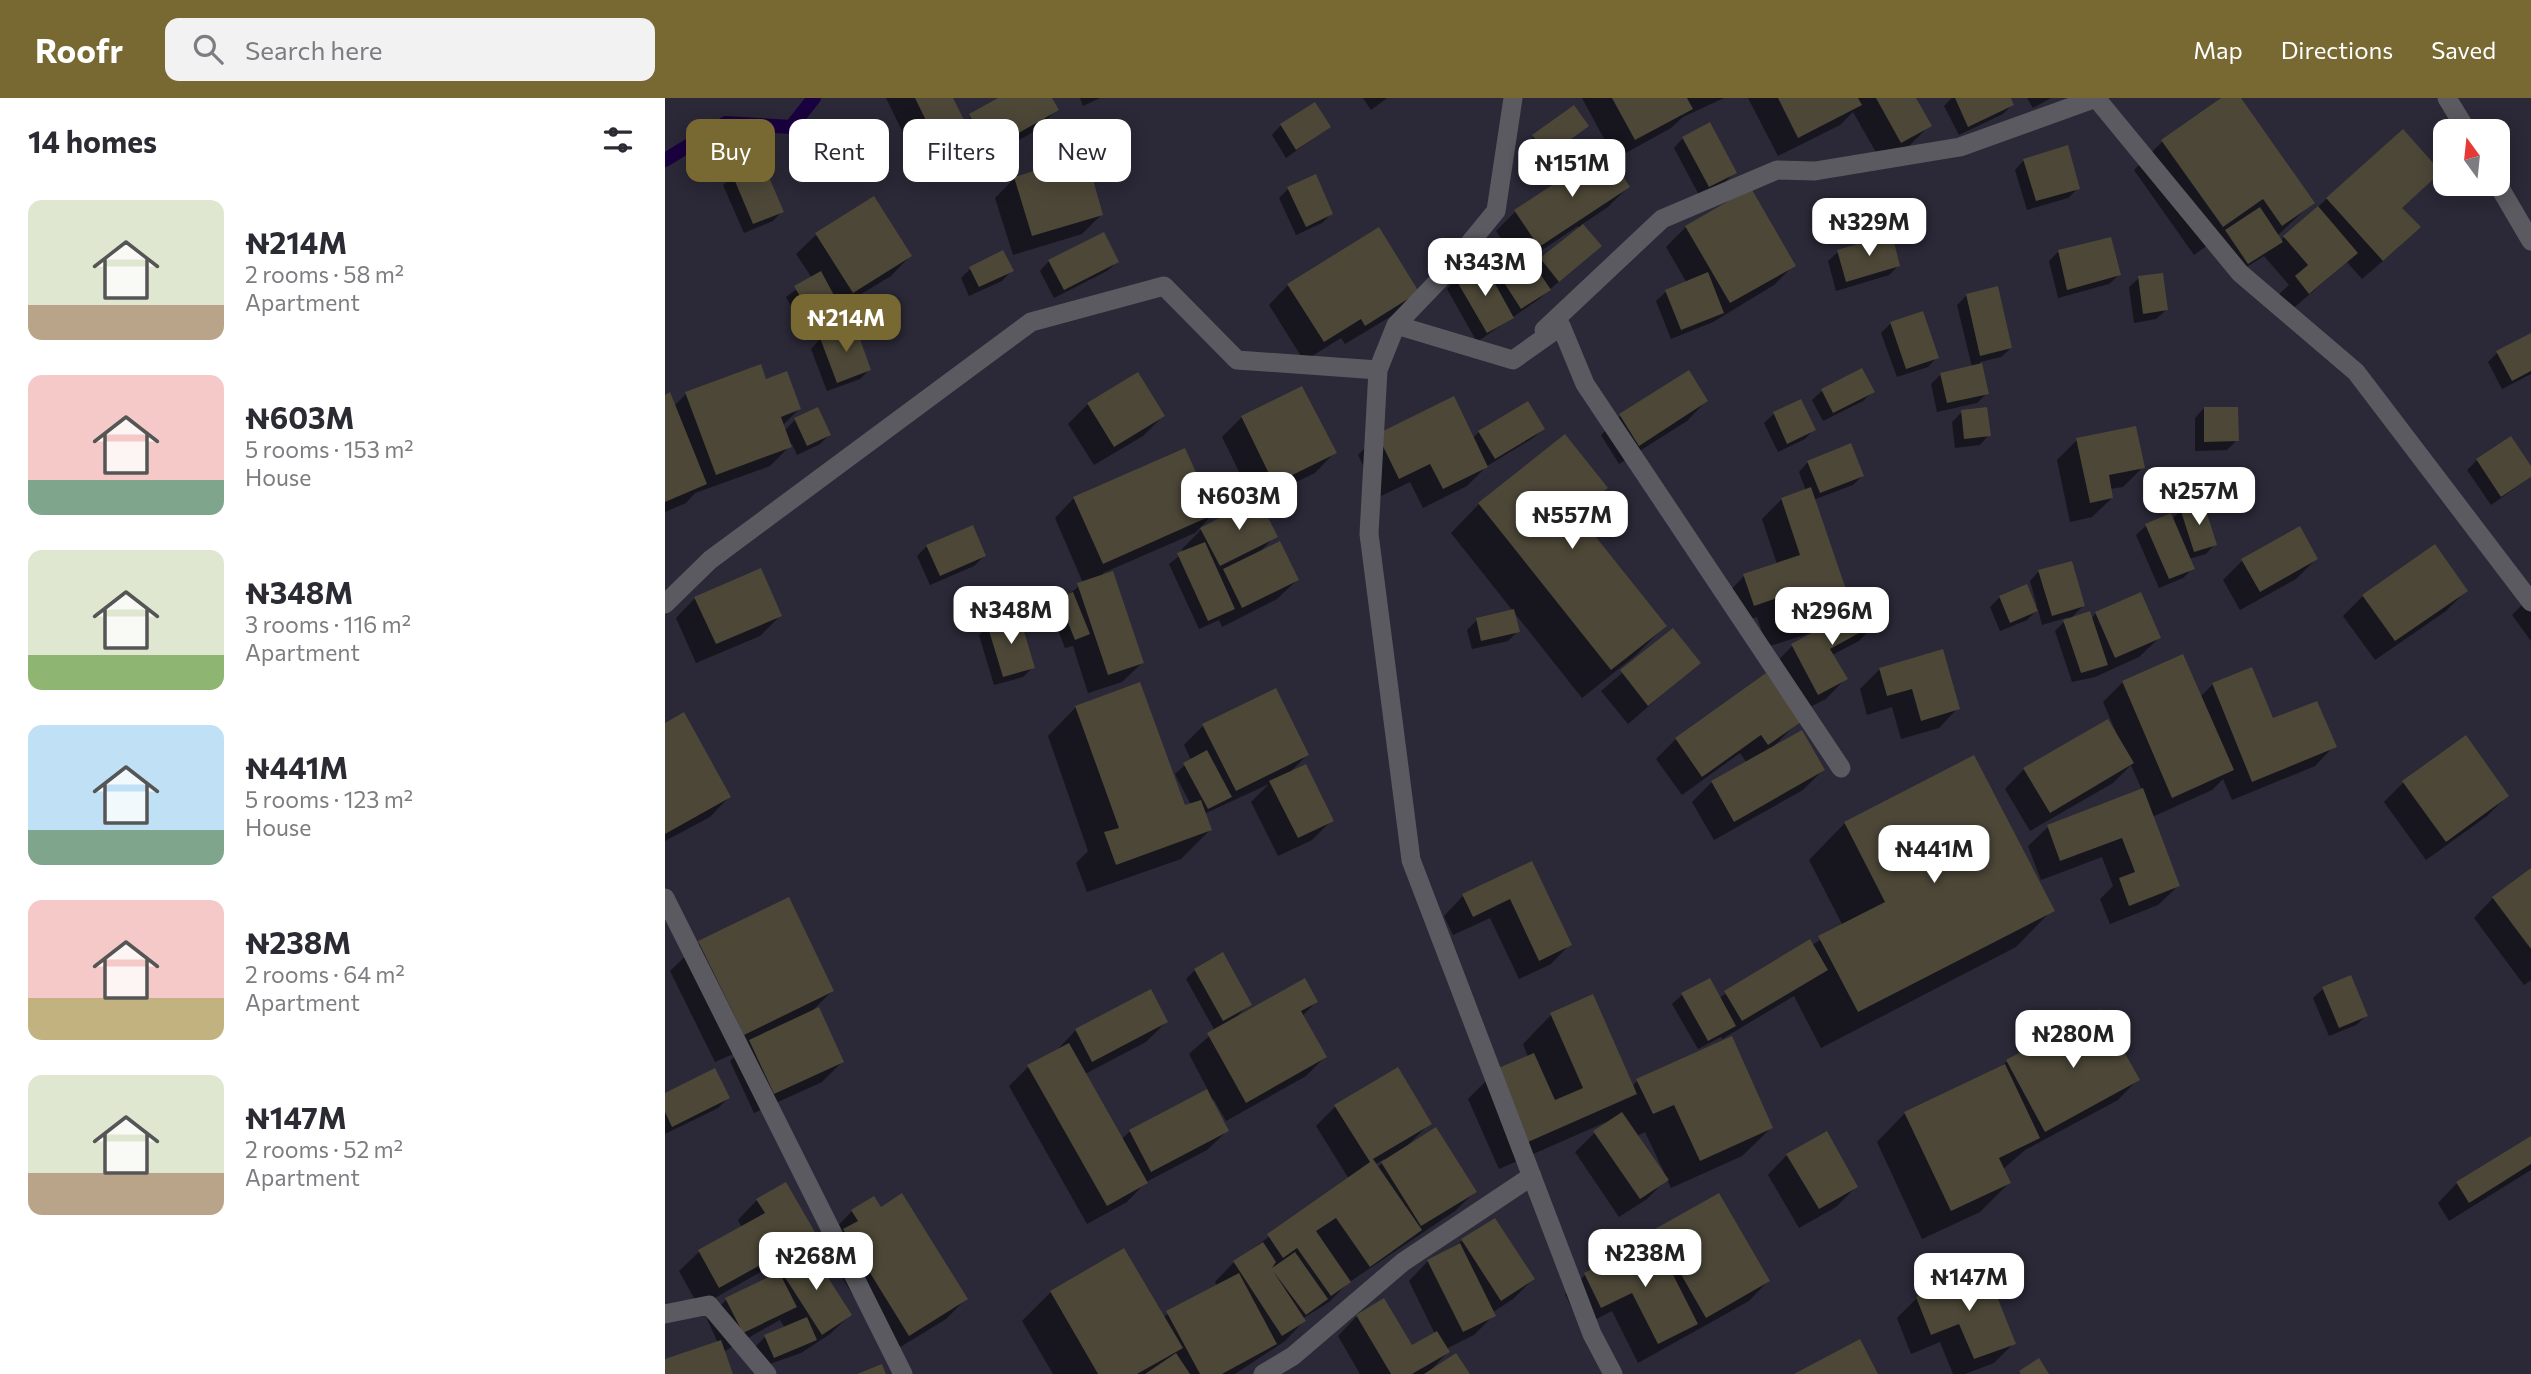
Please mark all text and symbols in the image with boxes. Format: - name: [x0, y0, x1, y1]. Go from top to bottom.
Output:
- search box: [165, 18, 655, 81]
- text: Roofr: [35, 29, 123, 70]
- icon: search: [189, 30, 227, 68]
- text: Search here: [245, 34, 383, 65]
- text: Map: [2193, 35, 2243, 64]
- text: Directions: [2281, 35, 2393, 64]
- text: Saved: [2431, 35, 2496, 64]
- chip: Buy: [686, 119, 775, 182]
- chip: Rent: [789, 119, 889, 182]
- chip: Filters: [903, 119, 1019, 182]
- chip: New: [1033, 119, 1131, 182]
- north arrow: [2433, 119, 2509, 196]
- map controls: [2433, 119, 2510, 196]
- icon: filters: [599, 121, 637, 159]
- text: 14 homes: [28, 122, 157, 159]
- pin: ₦151M: [1523, 140, 1621, 199]
- text: ₦151M: [1534, 148, 1610, 176]
- pin: ₦329M: [1820, 198, 1918, 258]
- text: ₦329M: [1828, 207, 1910, 235]
- text: ₦214M: [245, 223, 347, 260]
- icon: home: [84, 228, 168, 312]
- pin: ₦343M: [1436, 238, 1534, 298]
- text: ₦343M: [1444, 247, 1526, 275]
- text: 2 rooms · 58 m²: [245, 260, 404, 288]
- text: Apartment: [245, 288, 360, 316]
- pin: ₦214M: [797, 294, 895, 354]
- text: ₦214M: [807, 303, 885, 331]
- text: ₦603M: [245, 398, 354, 435]
- icon: home: [84, 403, 168, 487]
- text: 5 rooms · 153 m²: [245, 435, 414, 463]
- text: House: [245, 463, 311, 491]
- pin: ₦257M: [2150, 468, 2248, 527]
- pin: ₦603M: [1190, 472, 1288, 532]
- text: ₦257M: [2159, 476, 2239, 504]
- text: ₦603M: [1197, 481, 1281, 509]
- pin: ₦557M: [1523, 491, 1621, 551]
- text: ₦557M: [1532, 500, 1612, 528]
- text: ₦348M: [245, 573, 353, 610]
- icon: home: [84, 578, 168, 662]
- pin: ₦348M: [962, 587, 1060, 646]
- pin: ₦296M: [1783, 588, 1881, 647]
- text: ₦348M: [970, 595, 1052, 623]
- text: ₦296M: [1791, 596, 1873, 624]
- text: 3 rooms · 116 m²: [245, 610, 411, 638]
- text: Apartment: [245, 638, 360, 666]
- text: ₦441M: [245, 748, 348, 785]
- icon: home: [84, 753, 168, 837]
- text: 5 rooms · 123 m²: [245, 785, 413, 813]
- text: House: [245, 813, 311, 841]
- pin: ₦441M: [1885, 826, 1983, 885]
- text: ₦441M: [1894, 834, 1974, 862]
- text: ₦238M: [245, 923, 351, 960]
- icon: home: [84, 928, 168, 1012]
- text: 2 rooms · 64 m²: [245, 960, 405, 988]
- text: Apartment: [245, 988, 360, 1016]
- pin: ₦280M: [2024, 1010, 2122, 1070]
- text: ₦280M: [2031, 1019, 2115, 1047]
- text: ₦147M: [245, 1098, 347, 1135]
- icon: home: [84, 1103, 168, 1187]
- text: 2 rooms · 52 m²: [245, 1135, 403, 1163]
- text: Apartment: [245, 1163, 360, 1191]
- pin: ₦238M: [1596, 1230, 1694, 1289]
- pin: ₦268M: [767, 1232, 865, 1292]
- text: ₦238M: [1604, 1238, 1686, 1266]
- text: ₦268M: [775, 1241, 857, 1269]
- pin: ₦147M: [1920, 1254, 2018, 1313]
- text: ₦147M: [1930, 1262, 2008, 1290]

